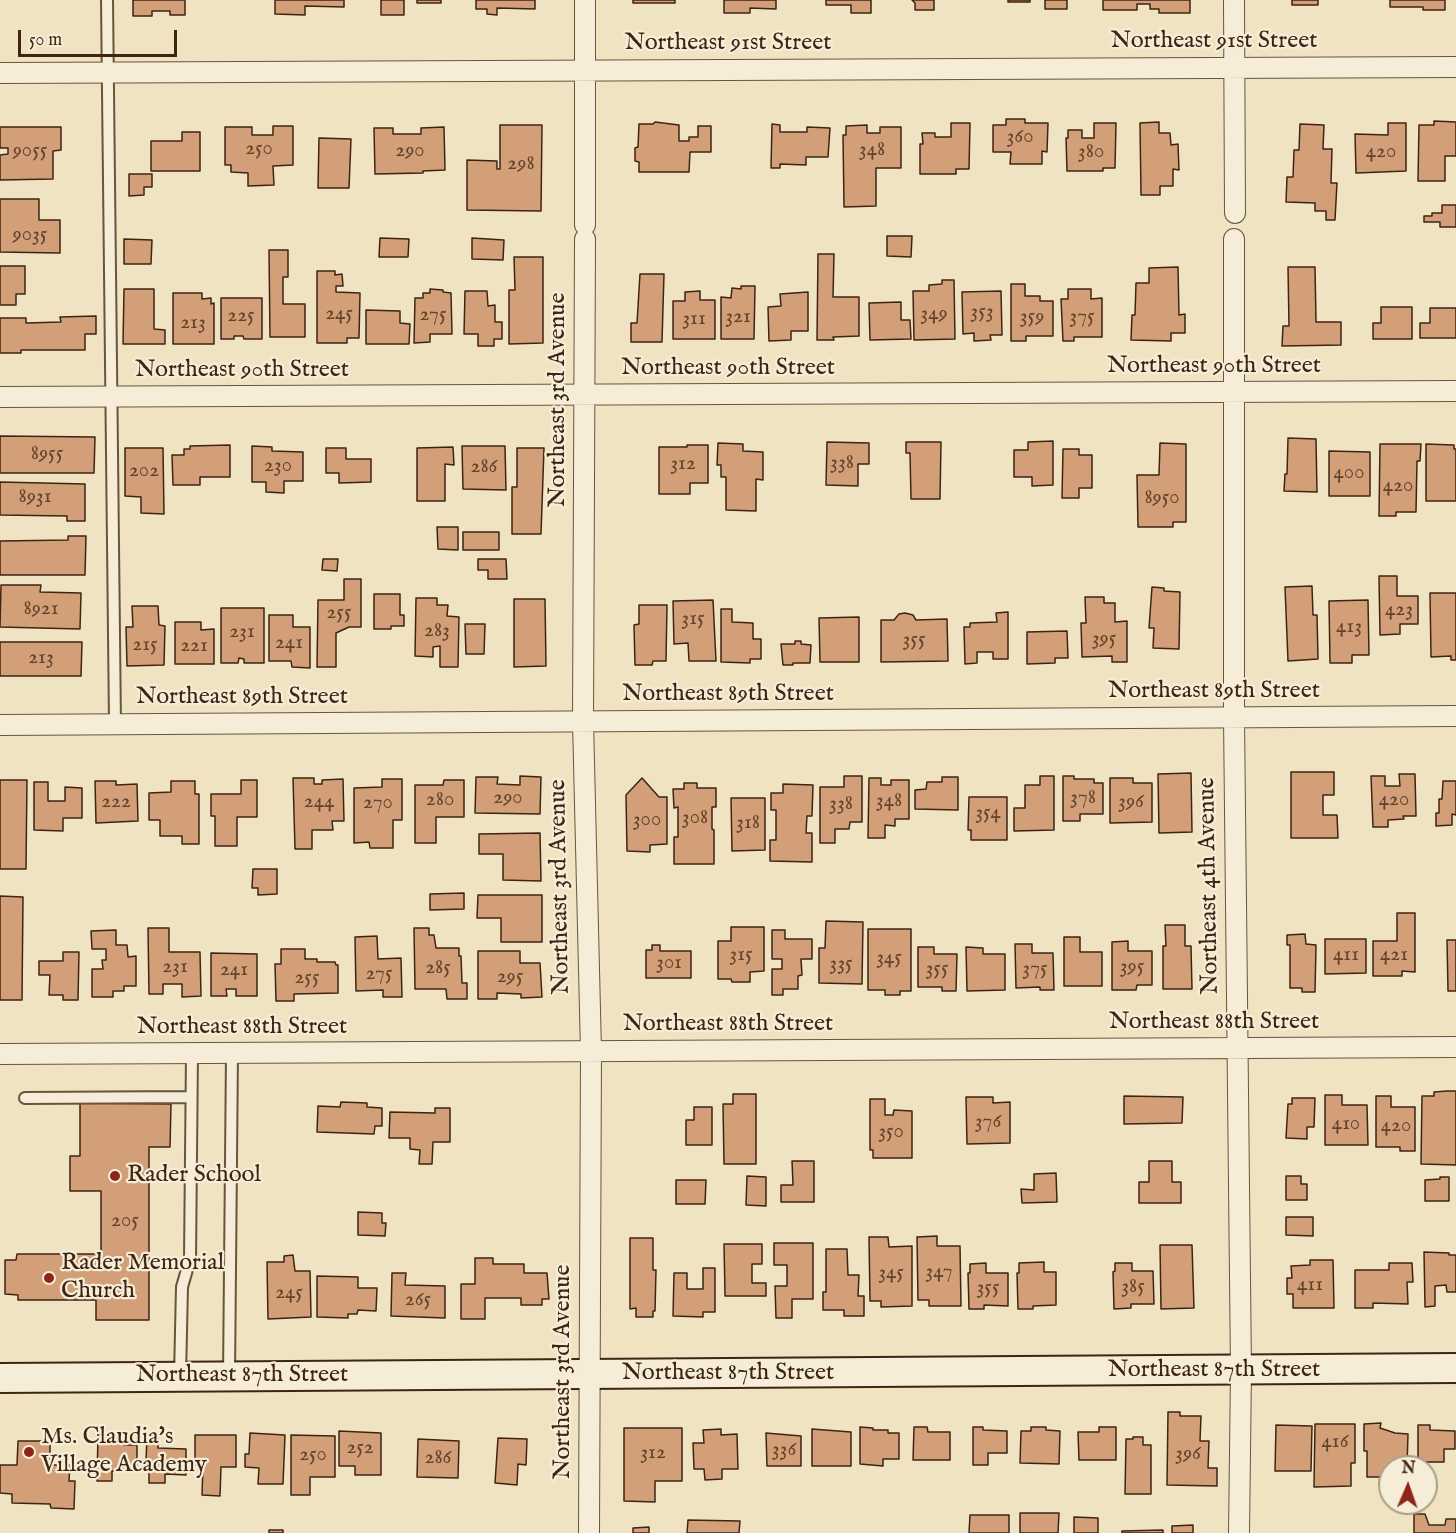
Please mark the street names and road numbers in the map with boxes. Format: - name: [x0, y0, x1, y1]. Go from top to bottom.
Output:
- street label: Northeast 91st Street: [1111, 28, 1317, 56]
- street label: Northeast 91st Street: [625, 30, 831, 58]
- street label: Northeast 3rd Avenue: [545, 292, 573, 508]
- street label: Northeast 90th Street: [1107, 353, 1321, 381]
- street label: Northeast 90th Street: [621, 355, 835, 383]
- street label: Northeast 90th Street: [135, 357, 349, 385]
- street label: Northeast 89th Street: [1108, 678, 1320, 706]
- street label: Northeast 89th Street: [622, 681, 834, 709]
- street label: Northeast 89th Street: [136, 684, 348, 712]
- street label: Northeast 4th Avenue: [1194, 777, 1226, 995]
- street label: Northeast 3rd Avenue: [545, 779, 577, 995]
- street label: Northeast 88th Street: [1109, 1009, 1319, 1037]
- street label: Northeast 88th Street: [623, 1011, 833, 1039]
- street label: Northeast 88th Street: [137, 1014, 347, 1042]
- street label: Northeast 3rd Avenue: [550, 1264, 578, 1480]
- street label: Northeast 87th Street: [1108, 1357, 1320, 1385]
- street label: Northeast 87th Street: [622, 1360, 834, 1388]
- street label: Northeast 87th Street: [136, 1362, 348, 1390]

